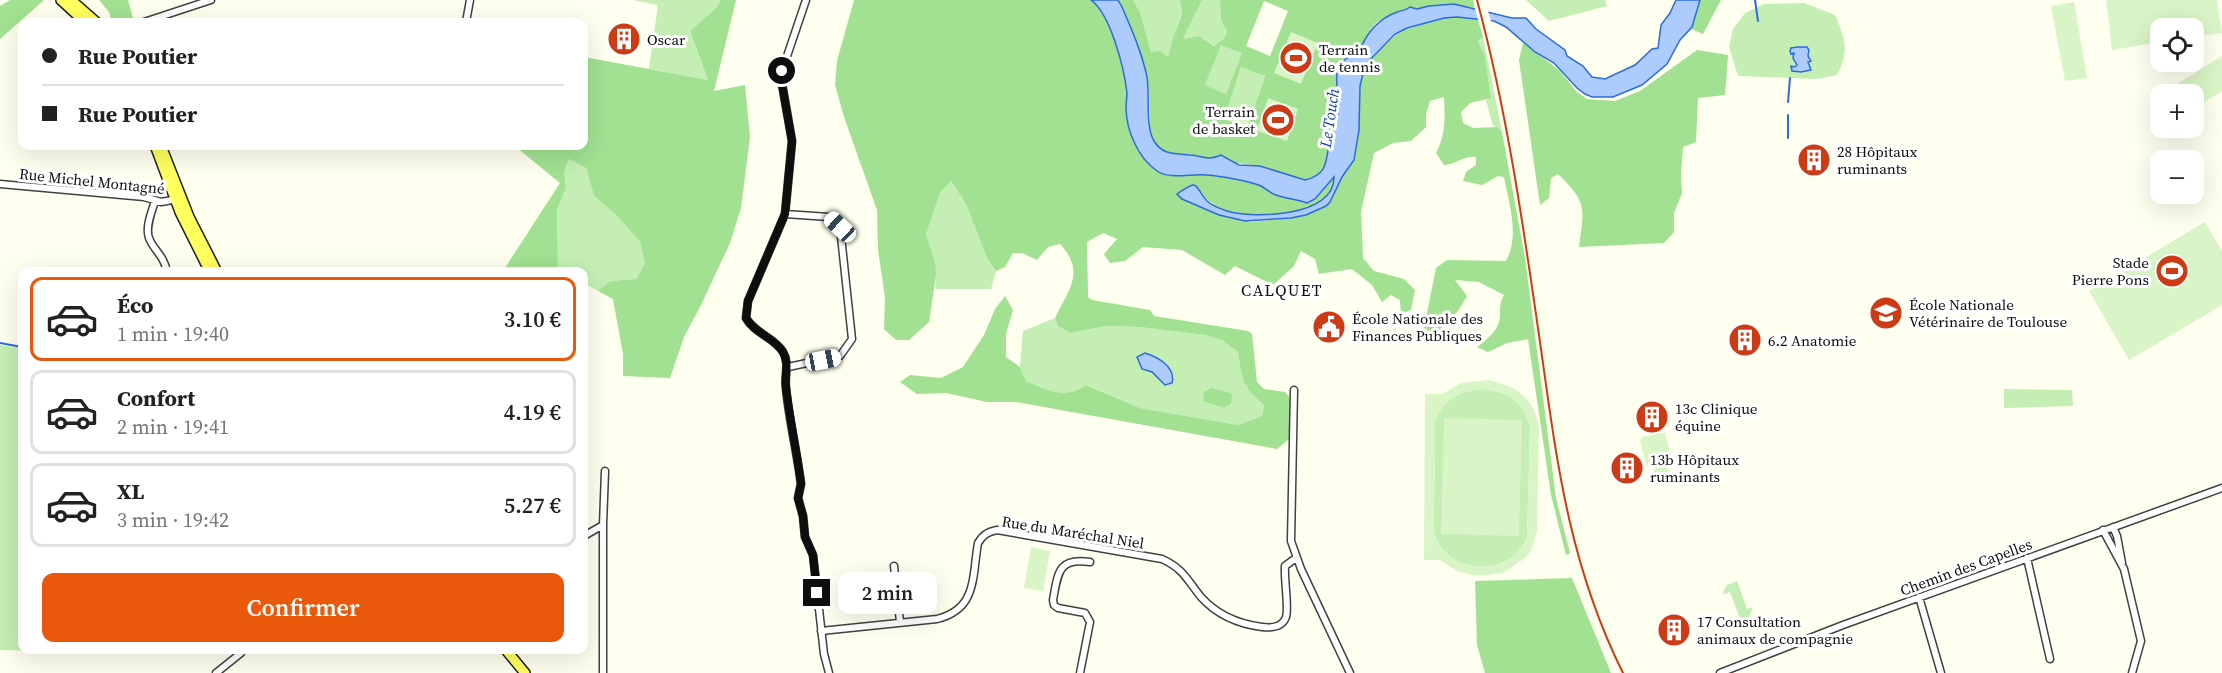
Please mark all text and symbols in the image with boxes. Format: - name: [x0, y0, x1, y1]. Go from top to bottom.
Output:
- map controls: [2150, 18, 2204, 204]
- button: locate: [2150, 18, 2204, 72]
- building icon: Oscar: [606, 21, 642, 57]
- place label: Oscar: [647, 29, 686, 50]
- place label: Terrain de tennis: [1319, 39, 1380, 77]
- sports icon: Terrain de tennis: [1278, 40, 1314, 76]
- text: Rue Poutier: [78, 41, 197, 71]
- route start: [768, 57, 795, 84]
- button: +: [2150, 84, 2204, 138]
- water label: Le Touch: [1314, 87, 1344, 150]
- text: Rue Poutier: [78, 99, 197, 129]
- place label: Terrain de basket: [1192, 101, 1255, 139]
- sports icon: Terrain de basket: [1260, 102, 1296, 138]
- place label: 28 Hôpitaux ruminants: [1837, 141, 1918, 179]
- building icon: 28 Hôpitaux ruminants: [1796, 142, 1832, 178]
- button: −: [2150, 150, 2204, 204]
- street label: Rue Michel Montagné: [18, 163, 166, 199]
- car: [821, 208, 859, 246]
- place label: Stade Pierre Pons: [2072, 252, 2149, 290]
- sports icon: Stade Pierre Pons: [2154, 253, 2190, 289]
- district label: CALQUET: [1241, 279, 1323, 301]
- text: Éco: [117, 290, 154, 320]
- icon: car: [45, 292, 99, 346]
- place label: École Nationale Vétérinaire de Toulouse: [1909, 294, 2068, 332]
- school or university icon: École Nationale Vétérinaire de Toulouse: [1868, 295, 1904, 331]
- text: 3.10 €: [504, 304, 561, 334]
- place label: École Nationale des Finances Publiques: [1352, 308, 1483, 346]
- public building icon: École Nationale des Finances Publiques: [1311, 309, 1347, 345]
- text: 1 min · 19:40: [117, 320, 229, 348]
- building icon: 6.2 Anatomie: [1727, 322, 1763, 358]
- place label: 6.2 Anatomie: [1768, 330, 1857, 351]
- car: [804, 348, 842, 372]
- text: Confort: [117, 383, 195, 413]
- icon: car: [45, 385, 99, 439]
- text: 4.19 €: [504, 397, 561, 427]
- place label: 13c Clinique équine: [1675, 398, 1758, 436]
- building icon: 13c Clinique équine: [1634, 399, 1670, 435]
- text: 2 min · 19:41: [117, 413, 229, 441]
- place label: 13b Hôpitaux ruminants: [1650, 449, 1739, 487]
- building icon: 13b Hôpitaux ruminants: [1609, 450, 1645, 486]
- text: XL: [117, 476, 144, 506]
- icon: car: [45, 478, 99, 532]
- text: 5.27 €: [504, 490, 561, 520]
- text: 3 min · 19:42: [117, 506, 229, 534]
- street label: Rue du Maréchal Niel: [1000, 510, 1146, 554]
- street label: Chemin des Capelles: [1897, 533, 2035, 601]
- callout: 2 min: [838, 572, 937, 614]
- button: Confirmer: [42, 573, 564, 642]
- route end: [803, 579, 830, 606]
- text: 2 min: [862, 579, 913, 607]
- place label: 17 Consultation animaux de compagnie: [1697, 611, 1853, 649]
- building icon: 17 Consultation animaux de compagnie: [1656, 612, 1692, 648]

